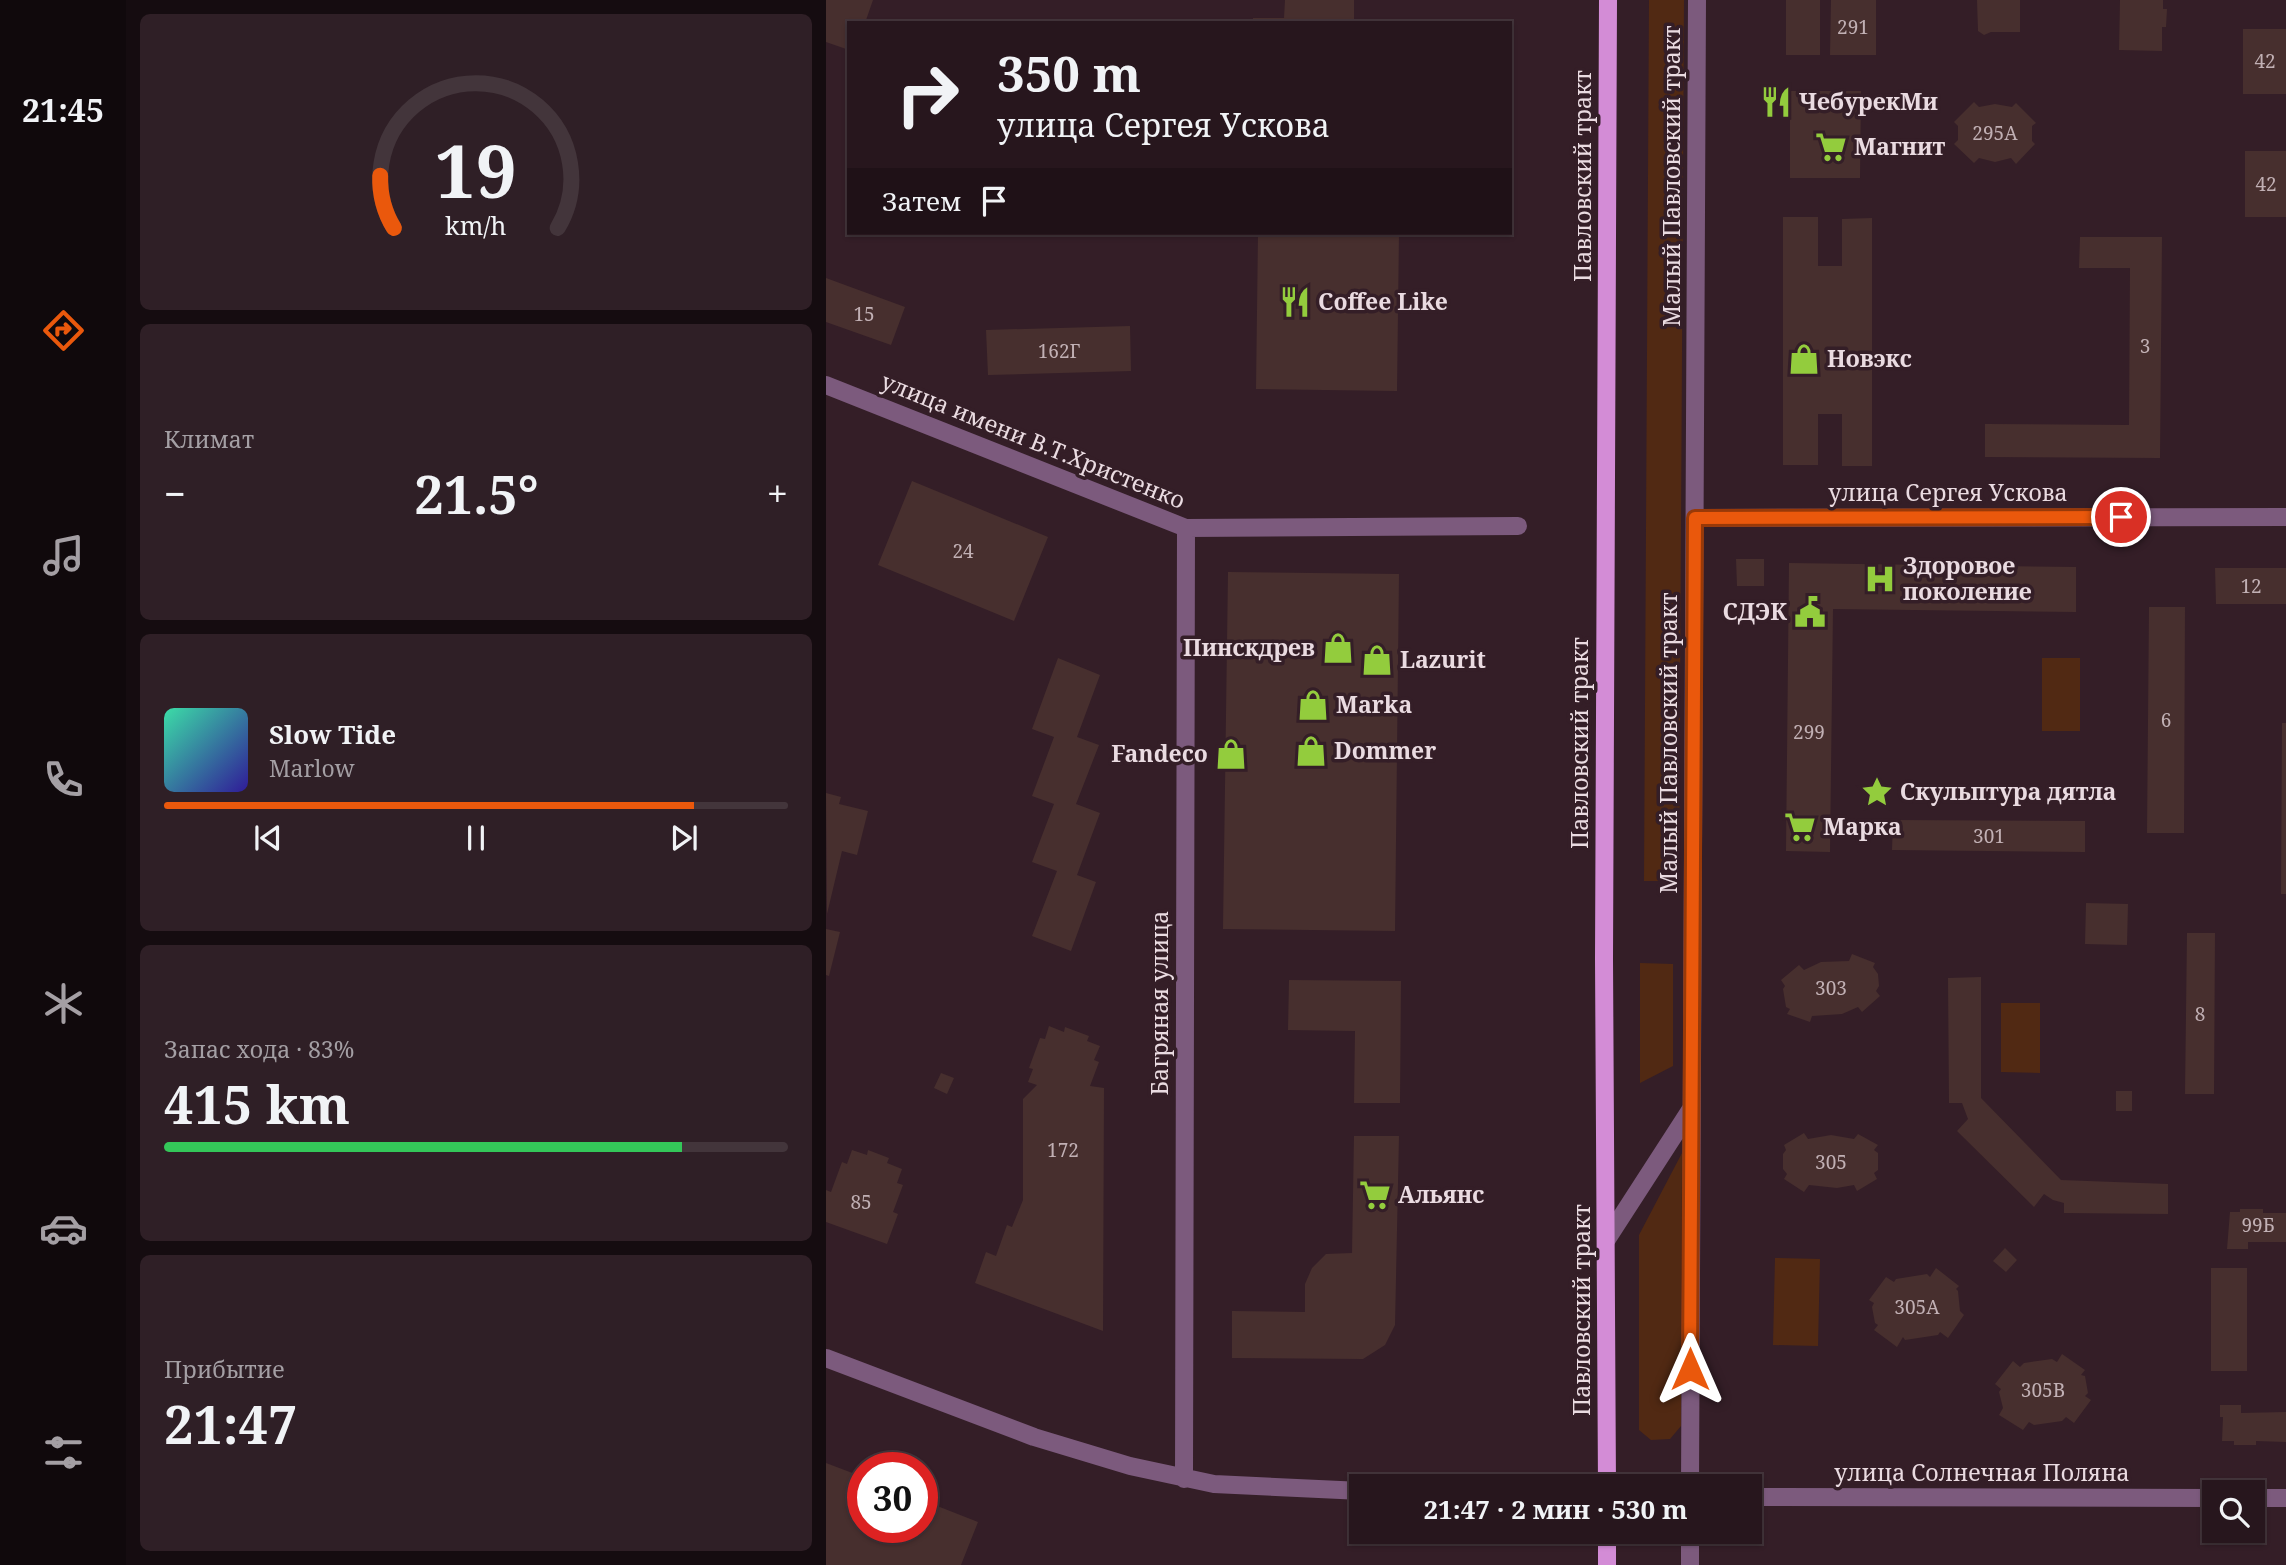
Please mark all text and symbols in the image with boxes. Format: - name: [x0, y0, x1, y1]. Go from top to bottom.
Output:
- house number: 291: [1837, 14, 1869, 40]
- street label: Малый Павловский тракт: [1655, 25, 1687, 327]
- text: 350 m: [997, 40, 1141, 106]
- house number: 42: [2254, 48, 2276, 74]
- icon: right: [882, 49, 973, 140]
- street label: Павловский тракт: [1566, 70, 1598, 282]
- restaurant icon: ЧебурекМи: [1759, 85, 1793, 119]
- place label: ЧебурекМи: [1799, 85, 1938, 117]
- text: 21:45: [22, 88, 104, 131]
- text: улица Сергея Ускова: [997, 103, 1330, 146]
- text: 19: [435, 120, 517, 219]
- house number: 295А: [1972, 120, 2018, 146]
- supermarket icon: Магнит: [1814, 130, 1848, 164]
- place label: Магнит: [1854, 130, 1946, 162]
- house number: 42: [2255, 171, 2277, 197]
- icon: arrive: [975, 182, 1013, 220]
- text: Затем: [882, 183, 961, 219]
- text: km/h: [445, 208, 507, 242]
- restaurant icon: Coffee Like: [1278, 285, 1312, 319]
- place label: Coffee Like: [1318, 285, 1448, 317]
- house number: 15: [853, 301, 875, 327]
- icon: directions: [39, 306, 88, 355]
- house number: 3: [2140, 333, 2150, 359]
- house number: 162Г: [1038, 338, 1081, 364]
- shop icon: Новэкс: [1787, 342, 1821, 376]
- place label: Новэкс: [1827, 342, 1912, 374]
- street label: улица имени В.Т.Христенко: [877, 364, 1190, 516]
- text: Климат: [164, 423, 254, 455]
- text: 21.5°: [414, 458, 539, 529]
- text: −: [164, 467, 186, 519]
- text: +: [767, 467, 788, 519]
- street label: улица Сергея Ускова: [1828, 476, 2068, 508]
- pin: [2091, 487, 2151, 547]
- icon: arrive: [2102, 498, 2140, 536]
- icon: music: [39, 531, 88, 580]
- house number: 24: [952, 538, 974, 564]
- place label: Здоровое поколение: [1903, 549, 2032, 607]
- hospital icon: Здоровое поколение: [1863, 562, 1897, 596]
- house number: 12: [2240, 573, 2262, 599]
- street label: Малый Павловский тракт: [1652, 592, 1684, 894]
- place label: СДЭК: [1723, 595, 1787, 627]
- public building icon: СДЭК: [1793, 595, 1827, 629]
- place label: Пинскдрев: [1183, 631, 1315, 663]
- shop icon: Пинскдрев: [1321, 631, 1355, 665]
- street label: Павловский тракт: [1563, 637, 1595, 849]
- shop icon: Lazurit: [1360, 643, 1394, 677]
- place label: Lazurit: [1400, 643, 1486, 675]
- shop icon: Marka: [1296, 688, 1330, 722]
- place label: Marka: [1336, 688, 1412, 720]
- house number: 6: [2161, 707, 2171, 733]
- text: Slow Tide: [269, 716, 396, 752]
- house number: 299: [1793, 719, 1825, 745]
- shop icon: Dommer: [1294, 734, 1328, 768]
- place label: Dommer: [1334, 734, 1436, 766]
- place label: Fandeco: [1111, 737, 1208, 769]
- shop icon: Fandeco: [1214, 737, 1248, 771]
- text: Marlow: [269, 752, 355, 784]
- icon: phone: [39, 755, 88, 804]
- place icon: Скульптура дятла: [1860, 775, 1894, 809]
- place label: Скульптура дятла: [1900, 775, 2116, 807]
- supermarket icon: Марка: [1783, 810, 1817, 844]
- place label: Марка: [1823, 810, 1902, 842]
- icon: previous: [249, 819, 287, 857]
- icon: pause: [457, 819, 495, 857]
- icon: next: [665, 819, 703, 857]
- house number: 301: [1973, 823, 2005, 849]
- street label: Багряная улица: [1143, 911, 1175, 1095]
- house number: 303: [1815, 975, 1847, 1001]
- icon: climate: [39, 979, 88, 1028]
- house number: 8: [2195, 1001, 2205, 1027]
- text: Запас хода · 83%: [164, 1033, 354, 1065]
- text: 415 km: [164, 1068, 350, 1139]
- house number: 172: [1047, 1137, 1079, 1163]
- house number: 305: [1815, 1149, 1847, 1175]
- supermarket icon: Альянс: [1358, 1178, 1392, 1212]
- place label: Альянс: [1398, 1178, 1484, 1210]
- house number: 85: [850, 1189, 872, 1215]
- icon: car: [39, 1204, 88, 1253]
- street label: Павловский тракт: [1565, 1204, 1597, 1416]
- house number: 99Б: [2241, 1212, 2275, 1238]
- house number: 305А: [1894, 1294, 1940, 1320]
- position arrow: [1653, 1332, 1727, 1406]
- text: Прибытие: [164, 1353, 285, 1385]
- house number: 305В: [2021, 1377, 2065, 1403]
- text: 21:47: [164, 1388, 297, 1459]
- icon: filters: [39, 1428, 88, 1477]
- speed limit sign: 30: [847, 1452, 938, 1543]
- street label: улица Солнечная Поляна: [1834, 1456, 2130, 1488]
- map controls: [2202, 1480, 2265, 1543]
- button: search: [2202, 1480, 2265, 1543]
- text: 21:47 · 2 мин · 530 m: [1423, 1491, 1688, 1527]

